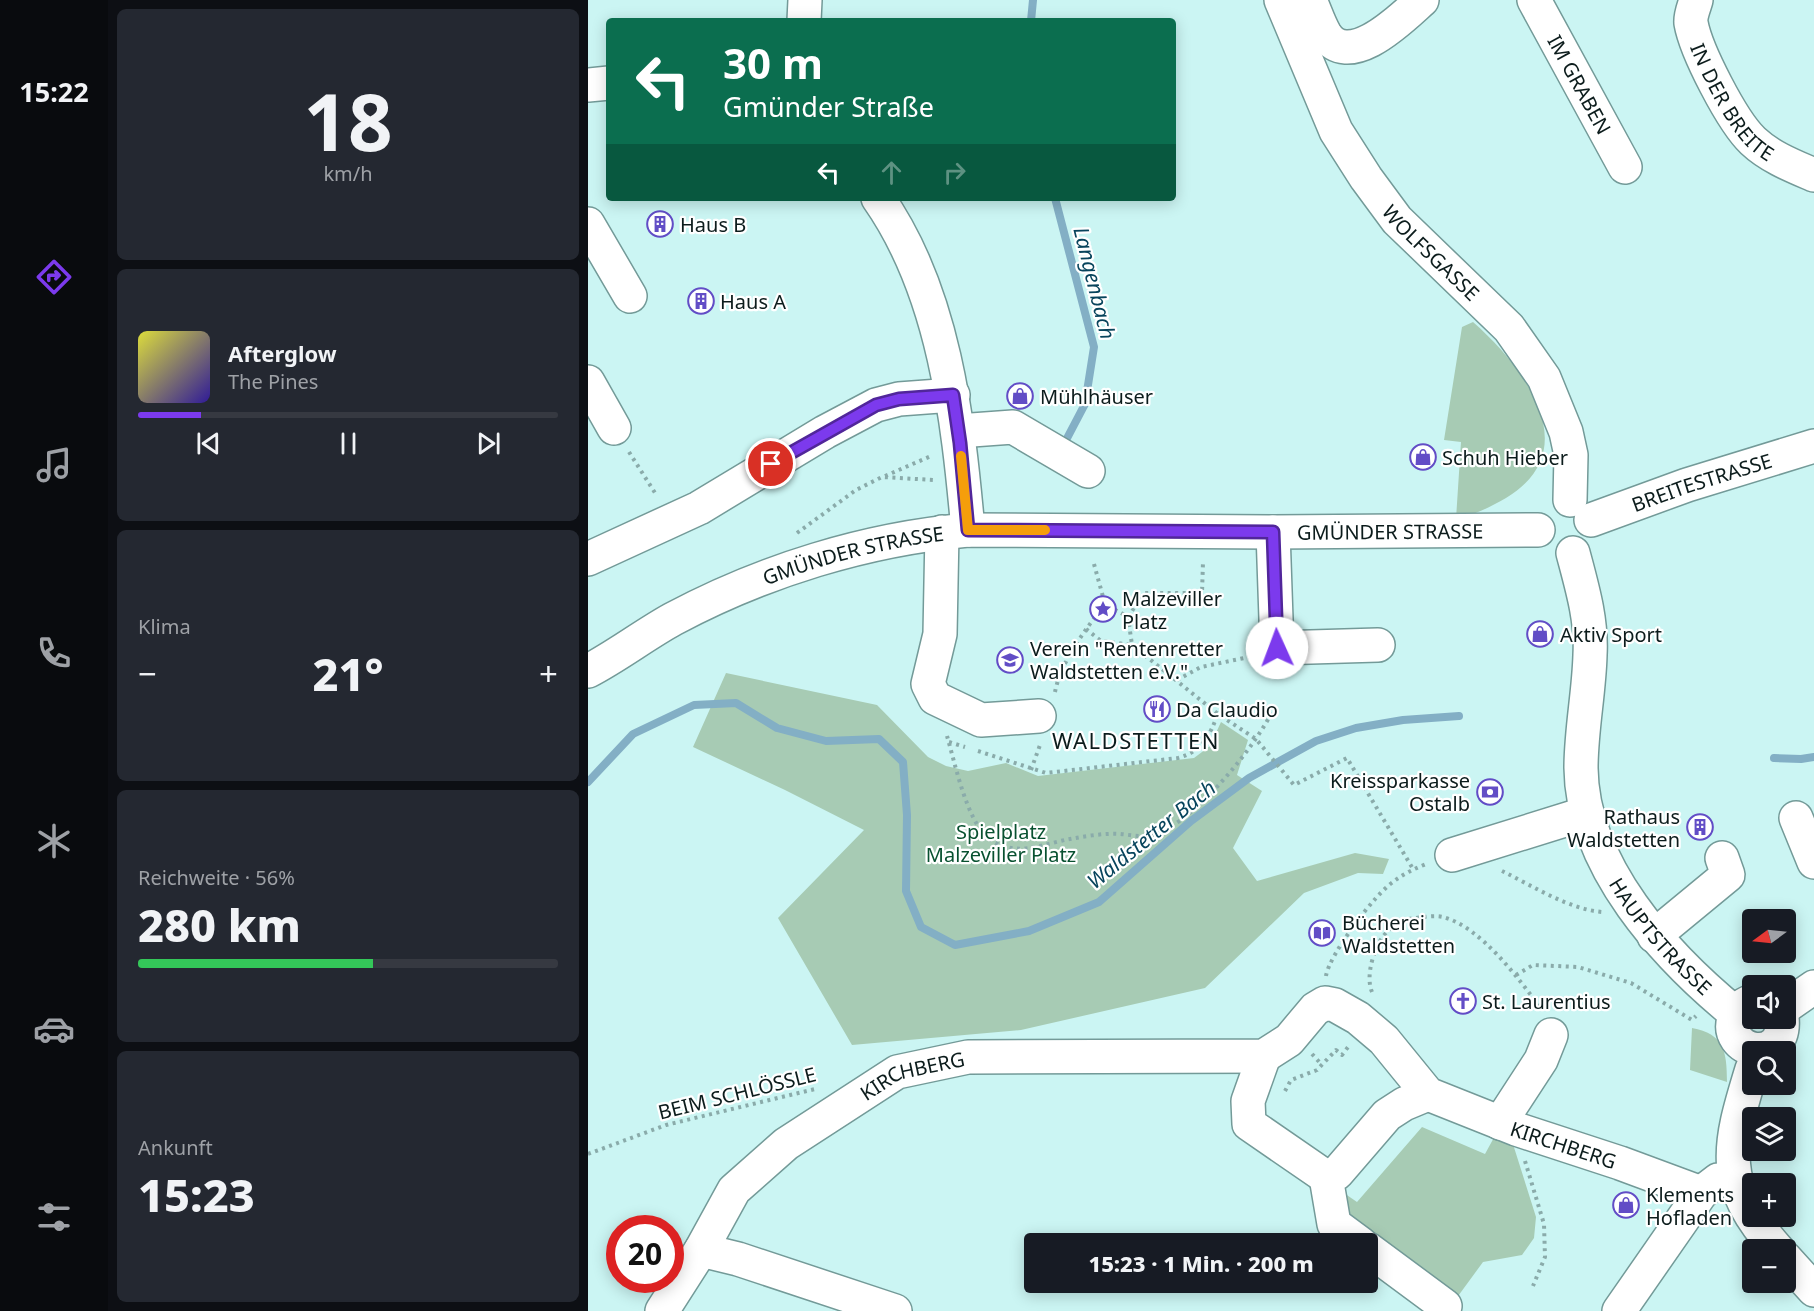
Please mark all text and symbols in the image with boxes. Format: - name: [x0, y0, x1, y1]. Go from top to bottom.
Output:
- street label: IM GRABEN: [1542, 30, 1618, 139]
- text: 30 m: [723, 34, 823, 91]
- street label: IN DER BREITE: [1685, 39, 1780, 167]
- icon: left: [624, 42, 702, 120]
- text: 18: [303, 68, 393, 174]
- text: 15:22: [19, 73, 89, 110]
- text: Gmünder Straße: [723, 88, 934, 125]
- icon: left: [812, 156, 845, 189]
- icon: ahead: [875, 156, 908, 189]
- icon: right: [938, 156, 971, 189]
- text: km/h: [323, 160, 373, 187]
- street label: WOLFSGASSE: [1377, 199, 1486, 306]
- building icon: Haus B: [645, 209, 675, 239]
- place label: Haus B: [680, 211, 746, 238]
- water label: Langenbach: [1068, 224, 1122, 342]
- icon: directions: [33, 256, 75, 298]
- building icon: Haus A: [686, 286, 716, 316]
- place label: Haus A: [720, 288, 786, 315]
- text: Afterglow: [228, 338, 337, 368]
- text: The Pines: [228, 368, 318, 395]
- shop icon: Mühlhäuser: [1005, 381, 1035, 411]
- place label: Mühlhäuser: [1040, 383, 1153, 410]
- icon: previous: [192, 427, 225, 460]
- icon: pause: [332, 427, 365, 460]
- icon: next: [472, 427, 505, 460]
- pin: [745, 438, 796, 489]
- shop icon: Schuh Hieber: [1408, 442, 1438, 472]
- icon: music: [33, 444, 75, 486]
- place label: Schuh Hieber: [1442, 444, 1568, 471]
- street label: BREITESTRASSE: [1628, 446, 1775, 518]
- icon: arrive: [754, 447, 787, 480]
- street label: GMÜNDER STRASSE: [1297, 517, 1483, 545]
- street label: GMÜNDER STRASSE: [758, 519, 945, 591]
- place label: Malzeviller Platz: [1122, 585, 1222, 635]
- place icon: Malzeviller Platz: [1088, 594, 1118, 624]
- text: Klima: [138, 613, 191, 640]
- position arrow: [1245, 616, 1309, 680]
- shop icon: Aktiv Sport: [1525, 619, 1555, 649]
- place label: Aktiv Sport: [1560, 621, 1662, 648]
- icon: phone: [33, 632, 75, 674]
- place label: Verein "Rentenretter Waldstetten e.V.": [1030, 635, 1223, 685]
- text: 21°: [312, 643, 384, 704]
- school or university icon: Verein "Rentenretter Waldstetten e.V.": [995, 645, 1025, 675]
- text: −: [138, 651, 157, 696]
- text: +: [539, 651, 558, 696]
- restaurant icon: Da Claudio: [1142, 694, 1172, 724]
- place label: Da Claudio: [1176, 696, 1278, 723]
- district label: WALDSTETTEN: [1052, 725, 1220, 755]
- place label: Kreissparkasse Ostalb: [1330, 767, 1470, 817]
- water label: Waldstetter Bach: [1081, 773, 1221, 895]
- bank icon: Kreissparkasse Ostalb: [1475, 777, 1505, 807]
- place label: Rathaus Waldstetten: [1567, 803, 1680, 853]
- building icon: Rathaus Waldstetten: [1685, 812, 1715, 842]
- park label: Spielplatz Malzeviller Platz: [926, 818, 1076, 868]
- icon: climate: [33, 820, 75, 862]
- text: Reichweite · 56%: [138, 864, 295, 891]
- street label: HAUPTSTRASSE: [1603, 872, 1718, 1001]
- text: 280 km: [138, 894, 301, 955]
- place label: Bücherei Waldstetten: [1342, 909, 1455, 959]
- north arrow: [1742, 909, 1796, 963]
- map controls: [1742, 909, 1796, 1293]
- library icon: Bücherei Waldstetten: [1307, 918, 1337, 948]
- button: sound: [1742, 975, 1796, 1029]
- church icon: St. Laurentius: [1448, 986, 1478, 1016]
- place label: St. Laurentius: [1482, 988, 1611, 1015]
- icon: car: [33, 1008, 75, 1050]
- button: search: [1742, 1041, 1796, 1095]
- street label: KIRCHBERG: [855, 1045, 967, 1106]
- street label: BEIM SCHLÖSSLE: [655, 1060, 819, 1126]
- button: layers: [1742, 1107, 1796, 1161]
- street label: KIRCHBERG: [1507, 1115, 1620, 1174]
- text: Ankunft: [138, 1134, 213, 1161]
- text: 15:23: [138, 1164, 255, 1225]
- button: +: [1742, 1173, 1796, 1227]
- place label: Klements Hofladen: [1646, 1181, 1734, 1231]
- shop icon: Klements Hofladen: [1611, 1190, 1641, 1220]
- icon: filters: [33, 1196, 75, 1238]
- speed limit sign: 20: [606, 1215, 684, 1293]
- button: −: [1742, 1239, 1796, 1293]
- text: 15:23 · 1 Min. · 200 m: [1088, 1248, 1314, 1278]

